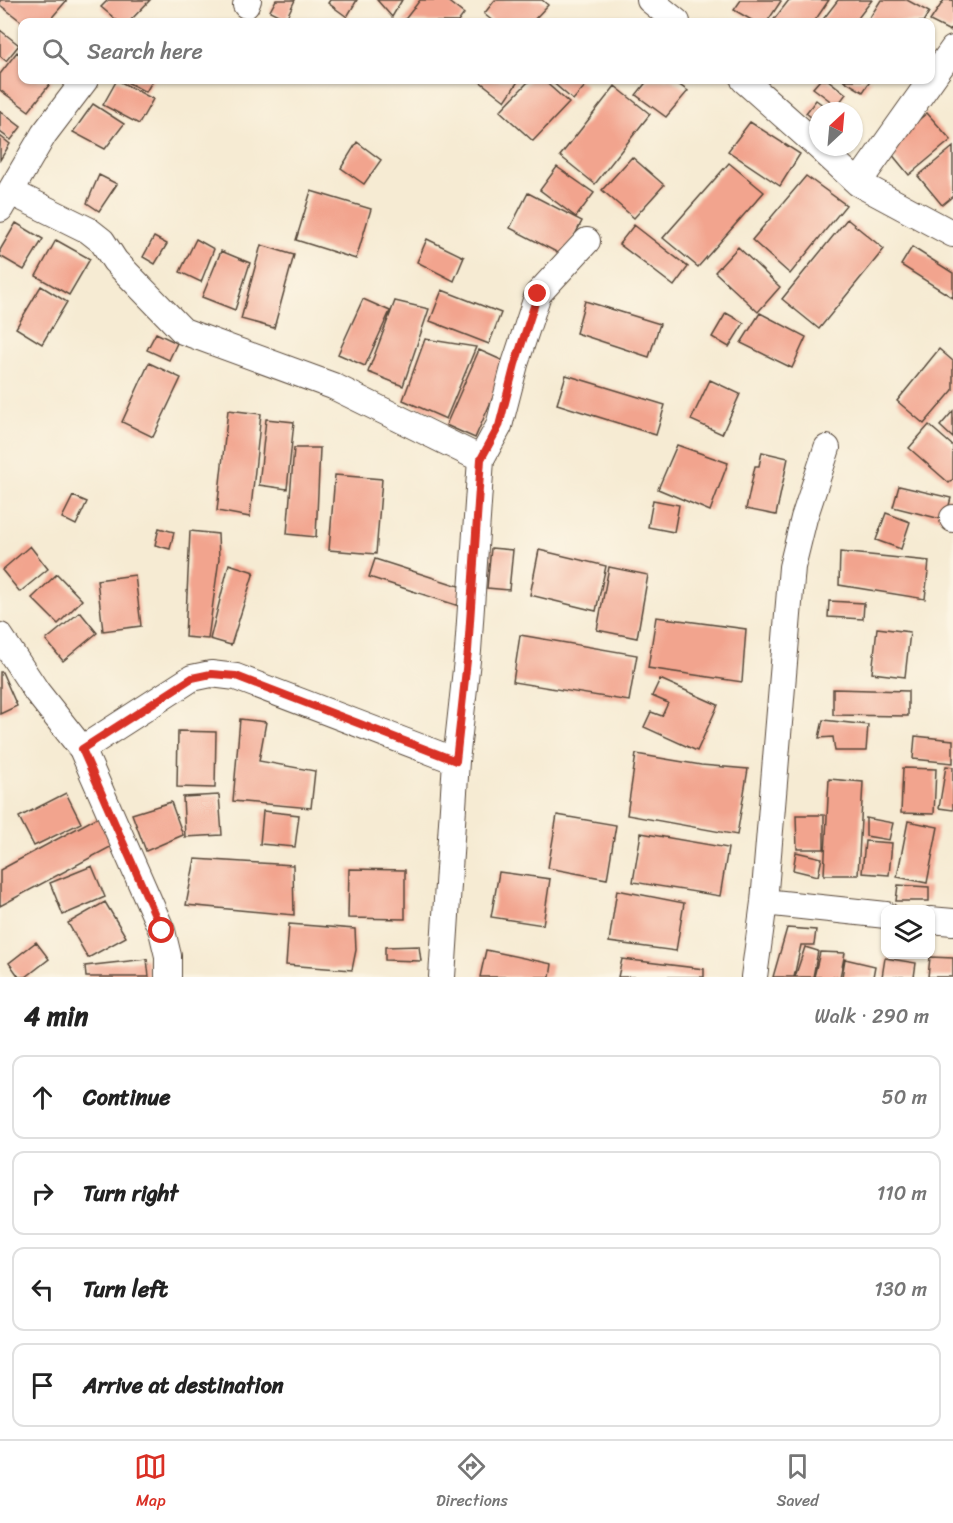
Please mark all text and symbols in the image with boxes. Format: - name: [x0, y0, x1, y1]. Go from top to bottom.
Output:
- search box: [18, 18, 935, 84]
- text: Search here: [87, 32, 203, 71]
- icon: search: [39, 35, 72, 68]
- north arrow: [809, 102, 863, 156]
- route end: [524, 280, 550, 306]
- map controls: [881, 905, 935, 959]
- button: layers: [881, 905, 935, 959]
- route start: [148, 917, 174, 943]
- text: 4 min: [24, 993, 88, 1039]
- text: Walk · 290 m: [814, 999, 929, 1034]
- text: Continue: [83, 1078, 171, 1117]
- text: 50 m: [882, 1080, 927, 1115]
- icon: ahead: [26, 1081, 59, 1114]
- text: Turn right: [83, 1174, 178, 1213]
- text: 110 m: [877, 1176, 927, 1211]
- icon: right: [26, 1177, 59, 1210]
- text: Turn left: [83, 1270, 168, 1309]
- text: 130 m: [874, 1272, 927, 1307]
- icon: left: [26, 1273, 59, 1306]
- text: Arrive at destination: [83, 1366, 284, 1405]
- icon: arrive: [26, 1369, 59, 1402]
- tab: Map: [134, 1450, 167, 1515]
- tab: Directions: [436, 1450, 508, 1515]
- tab: Saved: [776, 1450, 819, 1515]

